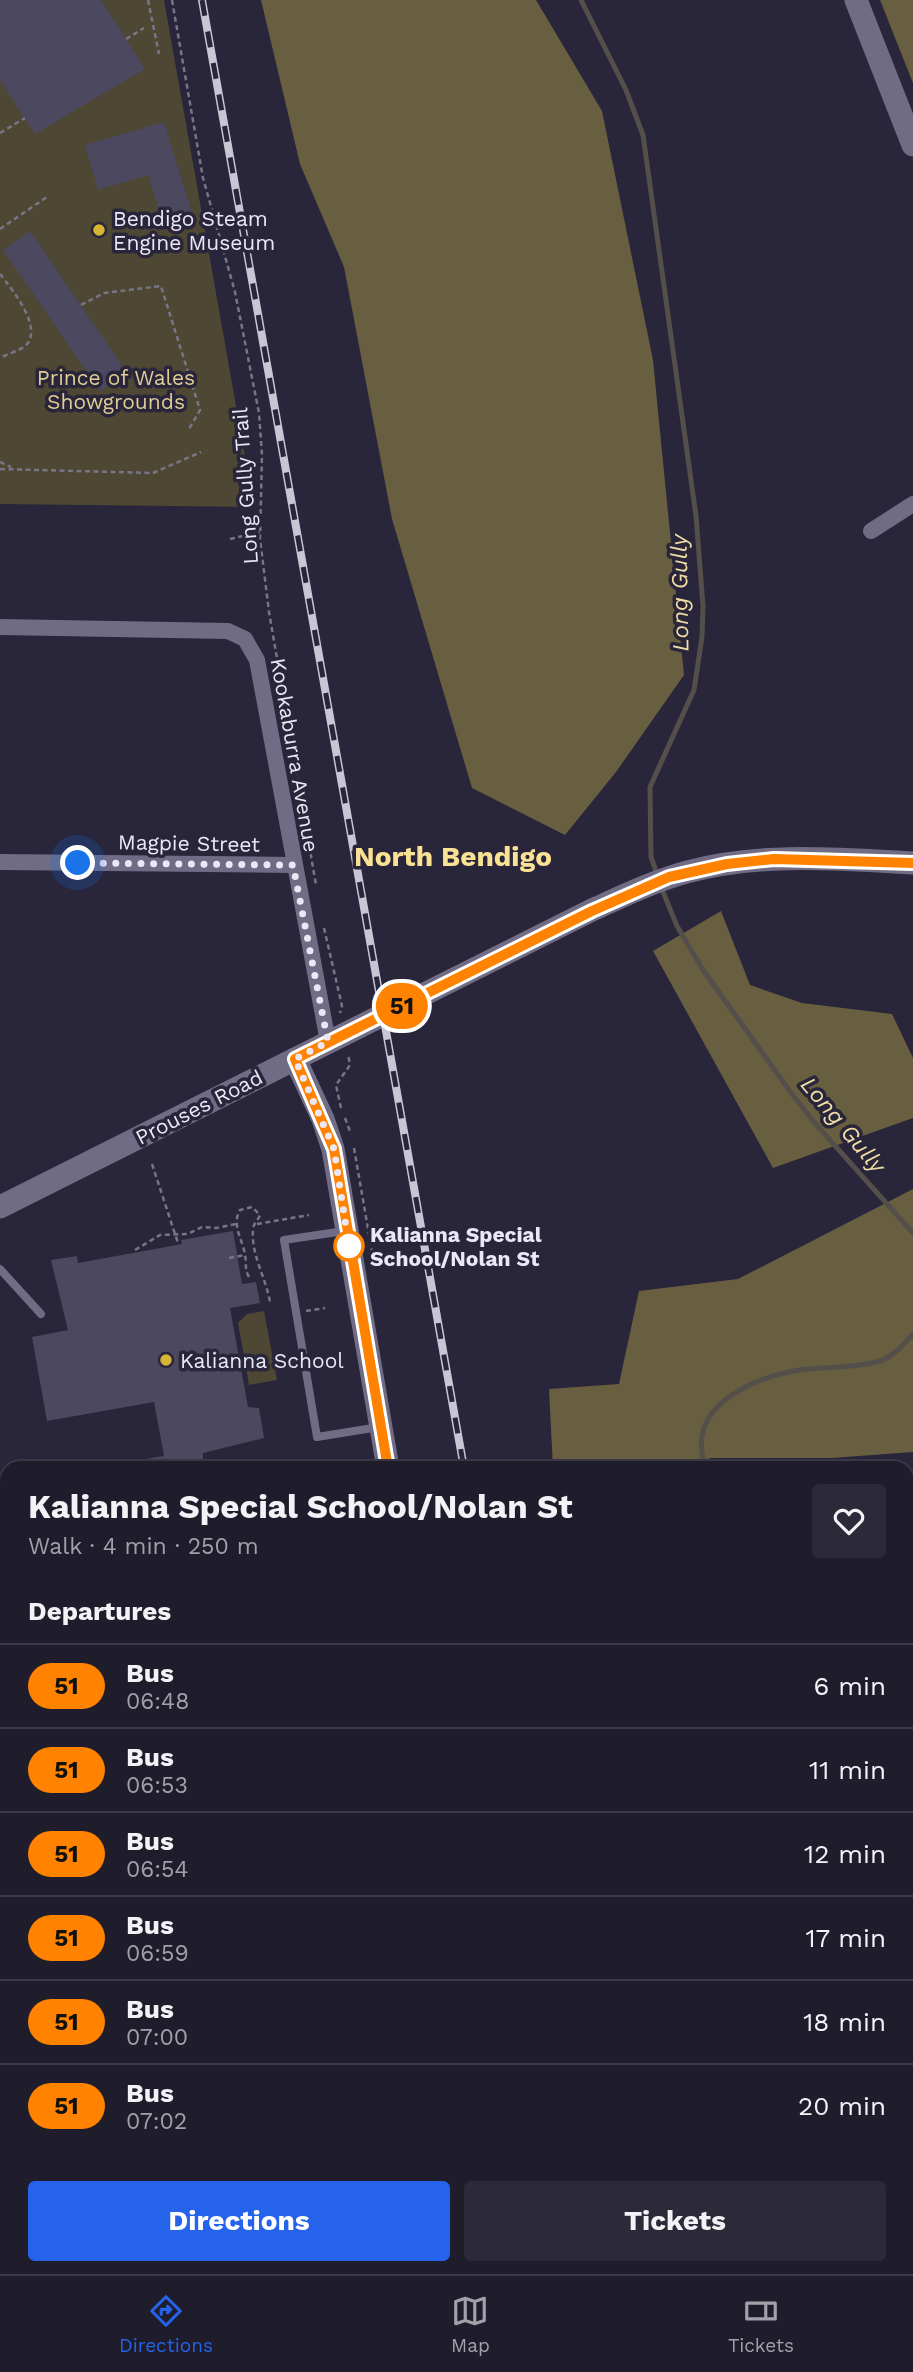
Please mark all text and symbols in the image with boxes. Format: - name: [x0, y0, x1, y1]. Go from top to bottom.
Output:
- place label: Bendigo Steam Engine Museum: [113, 206, 275, 255]
- marker: Bendigo Steam Engine Museum: [91, 222, 107, 238]
- park label: Prince of Wales Showgrounds: [37, 365, 195, 414]
- street label: Long Gully Trail: [227, 406, 263, 565]
- water label: Long Gully: [665, 533, 695, 652]
- street label: Kookaburra Avenue: [266, 656, 324, 854]
- street label: Magpie Street: [118, 829, 260, 857]
- district label: North Bendigo: [354, 840, 552, 873]
- your location: [60, 845, 95, 880]
- line badge: 51: [370, 983, 434, 1029]
- text: 51: [390, 992, 414, 1020]
- street label: Prouses Road: [131, 1064, 267, 1150]
- water label: Long Gully: [795, 1071, 892, 1180]
- place label: Kalianna Special School/Nolan St: [370, 1222, 542, 1271]
- marker: Kalianna Special School/Nolan St: [334, 1231, 364, 1261]
- place label: Kalianna School: [180, 1348, 344, 1373]
- marker: Kalianna School: [158, 1352, 174, 1368]
- button: heart: [812, 1484, 886, 1558]
- text: Kalianna Special School/Nolan St: [28, 1487, 573, 1526]
- text: Walk · 4 min · 250 m: [28, 1533, 259, 1560]
- text: Departures: [28, 1596, 171, 1626]
- text: Bus: [126, 1658, 174, 1688]
- text: 6 min: [814, 1671, 886, 1701]
- text: 51: [54, 1672, 79, 1700]
- text: 06:48: [126, 1688, 189, 1715]
- text: Bus: [126, 1742, 174, 1772]
- text: 11 min: [809, 1755, 886, 1785]
- text: 51: [54, 1756, 79, 1784]
- text: 06:53: [126, 1772, 188, 1799]
- text: Bus: [126, 1826, 174, 1856]
- text: 12 min: [804, 1839, 886, 1869]
- text: 51: [54, 1840, 79, 1868]
- text: 06:54: [126, 1856, 189, 1883]
- text: Bus: [126, 1910, 174, 1940]
- text: 17 min: [805, 1923, 886, 1953]
- text: 51: [54, 1924, 79, 1952]
- text: 06:59: [126, 1940, 189, 1967]
- text: Bus: [126, 1994, 174, 2024]
- text: 18 min: [803, 2007, 886, 2037]
- text: 51: [54, 2008, 79, 2036]
- text: 07:00: [126, 2024, 188, 2051]
- text: Bus: [126, 2078, 174, 2108]
- text: 20 min: [798, 2091, 886, 2121]
- text: 51: [54, 2092, 79, 2120]
- text: 07:02: [126, 2108, 187, 2135]
- button: Directions: [28, 2181, 450, 2261]
- button: Tickets: [464, 2181, 886, 2261]
- tab: Directions: [119, 2292, 213, 2357]
- tab: Map: [451, 2292, 490, 2357]
- tab: Tickets: [728, 2292, 794, 2357]

